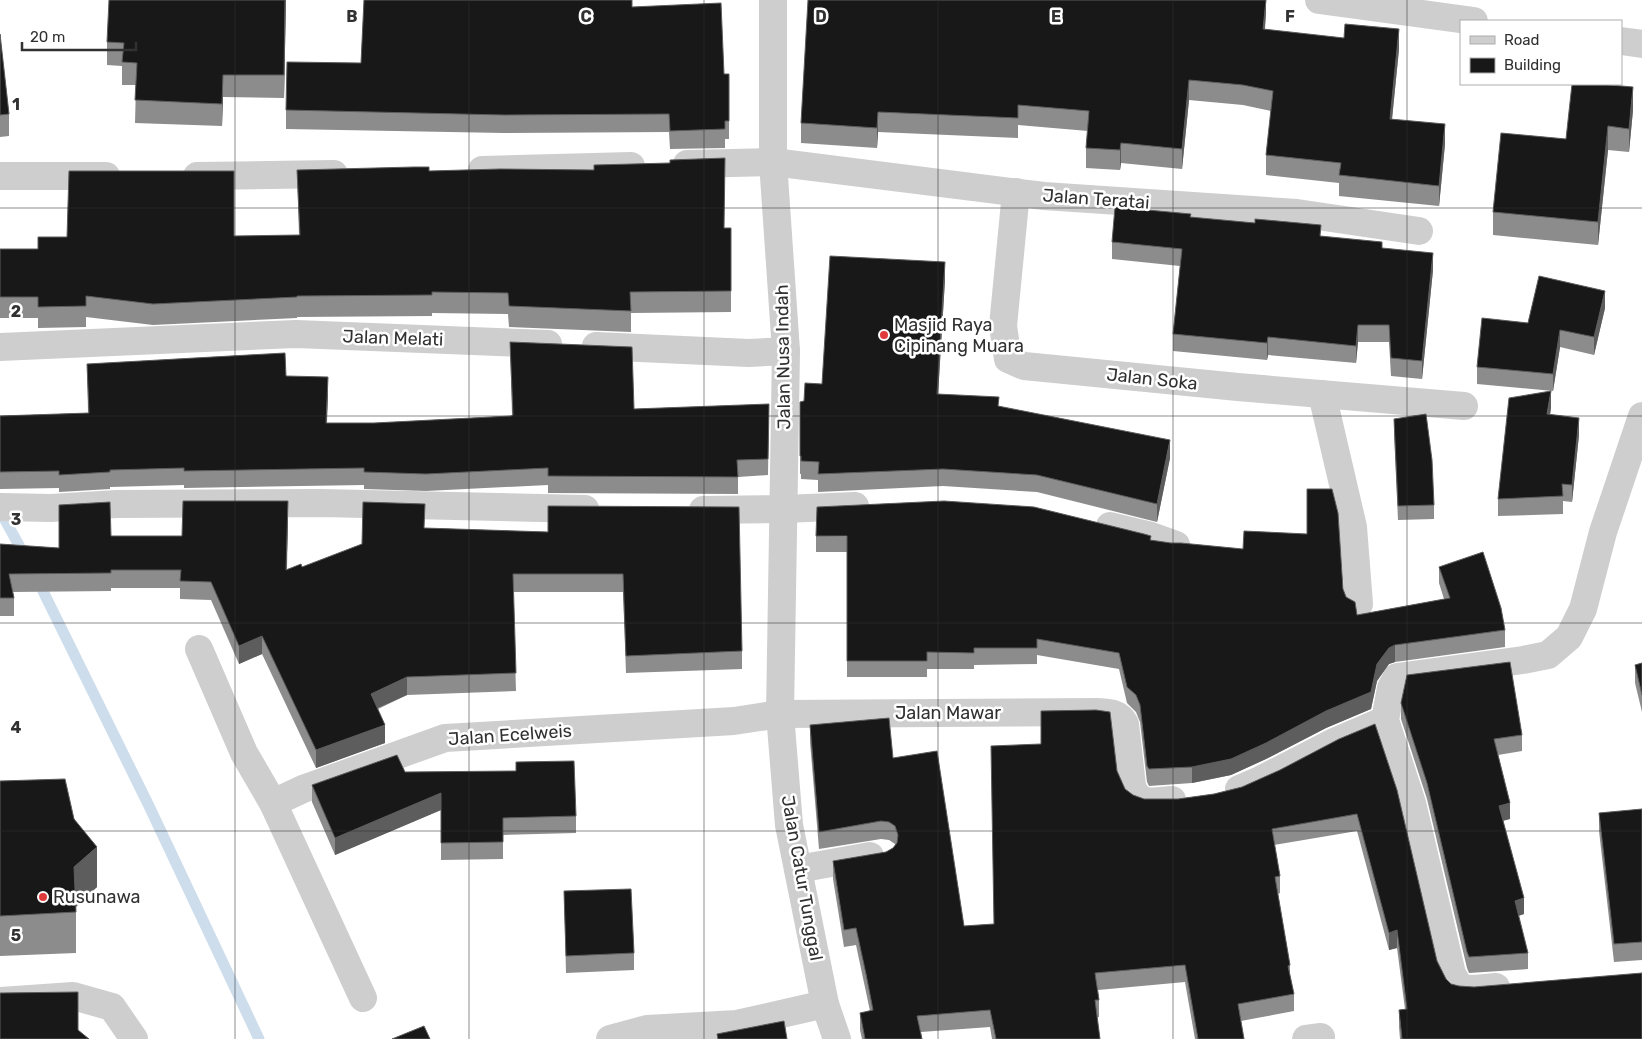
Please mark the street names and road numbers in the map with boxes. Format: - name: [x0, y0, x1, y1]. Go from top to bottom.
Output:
- street label: Jalan Teratai: [1042, 184, 1150, 214]
- street label: Jalan Nusa Indah: [771, 284, 795, 430]
- street label: Jalan Melati: [342, 325, 444, 351]
- street label: Jalan Soka: [1105, 363, 1199, 395]
- street label: Jalan Mawar: [895, 702, 1001, 724]
- street label: Jalan Ecelweis: [447, 720, 573, 750]
- street label: Jalan Catur Tunggal: [777, 794, 827, 962]

